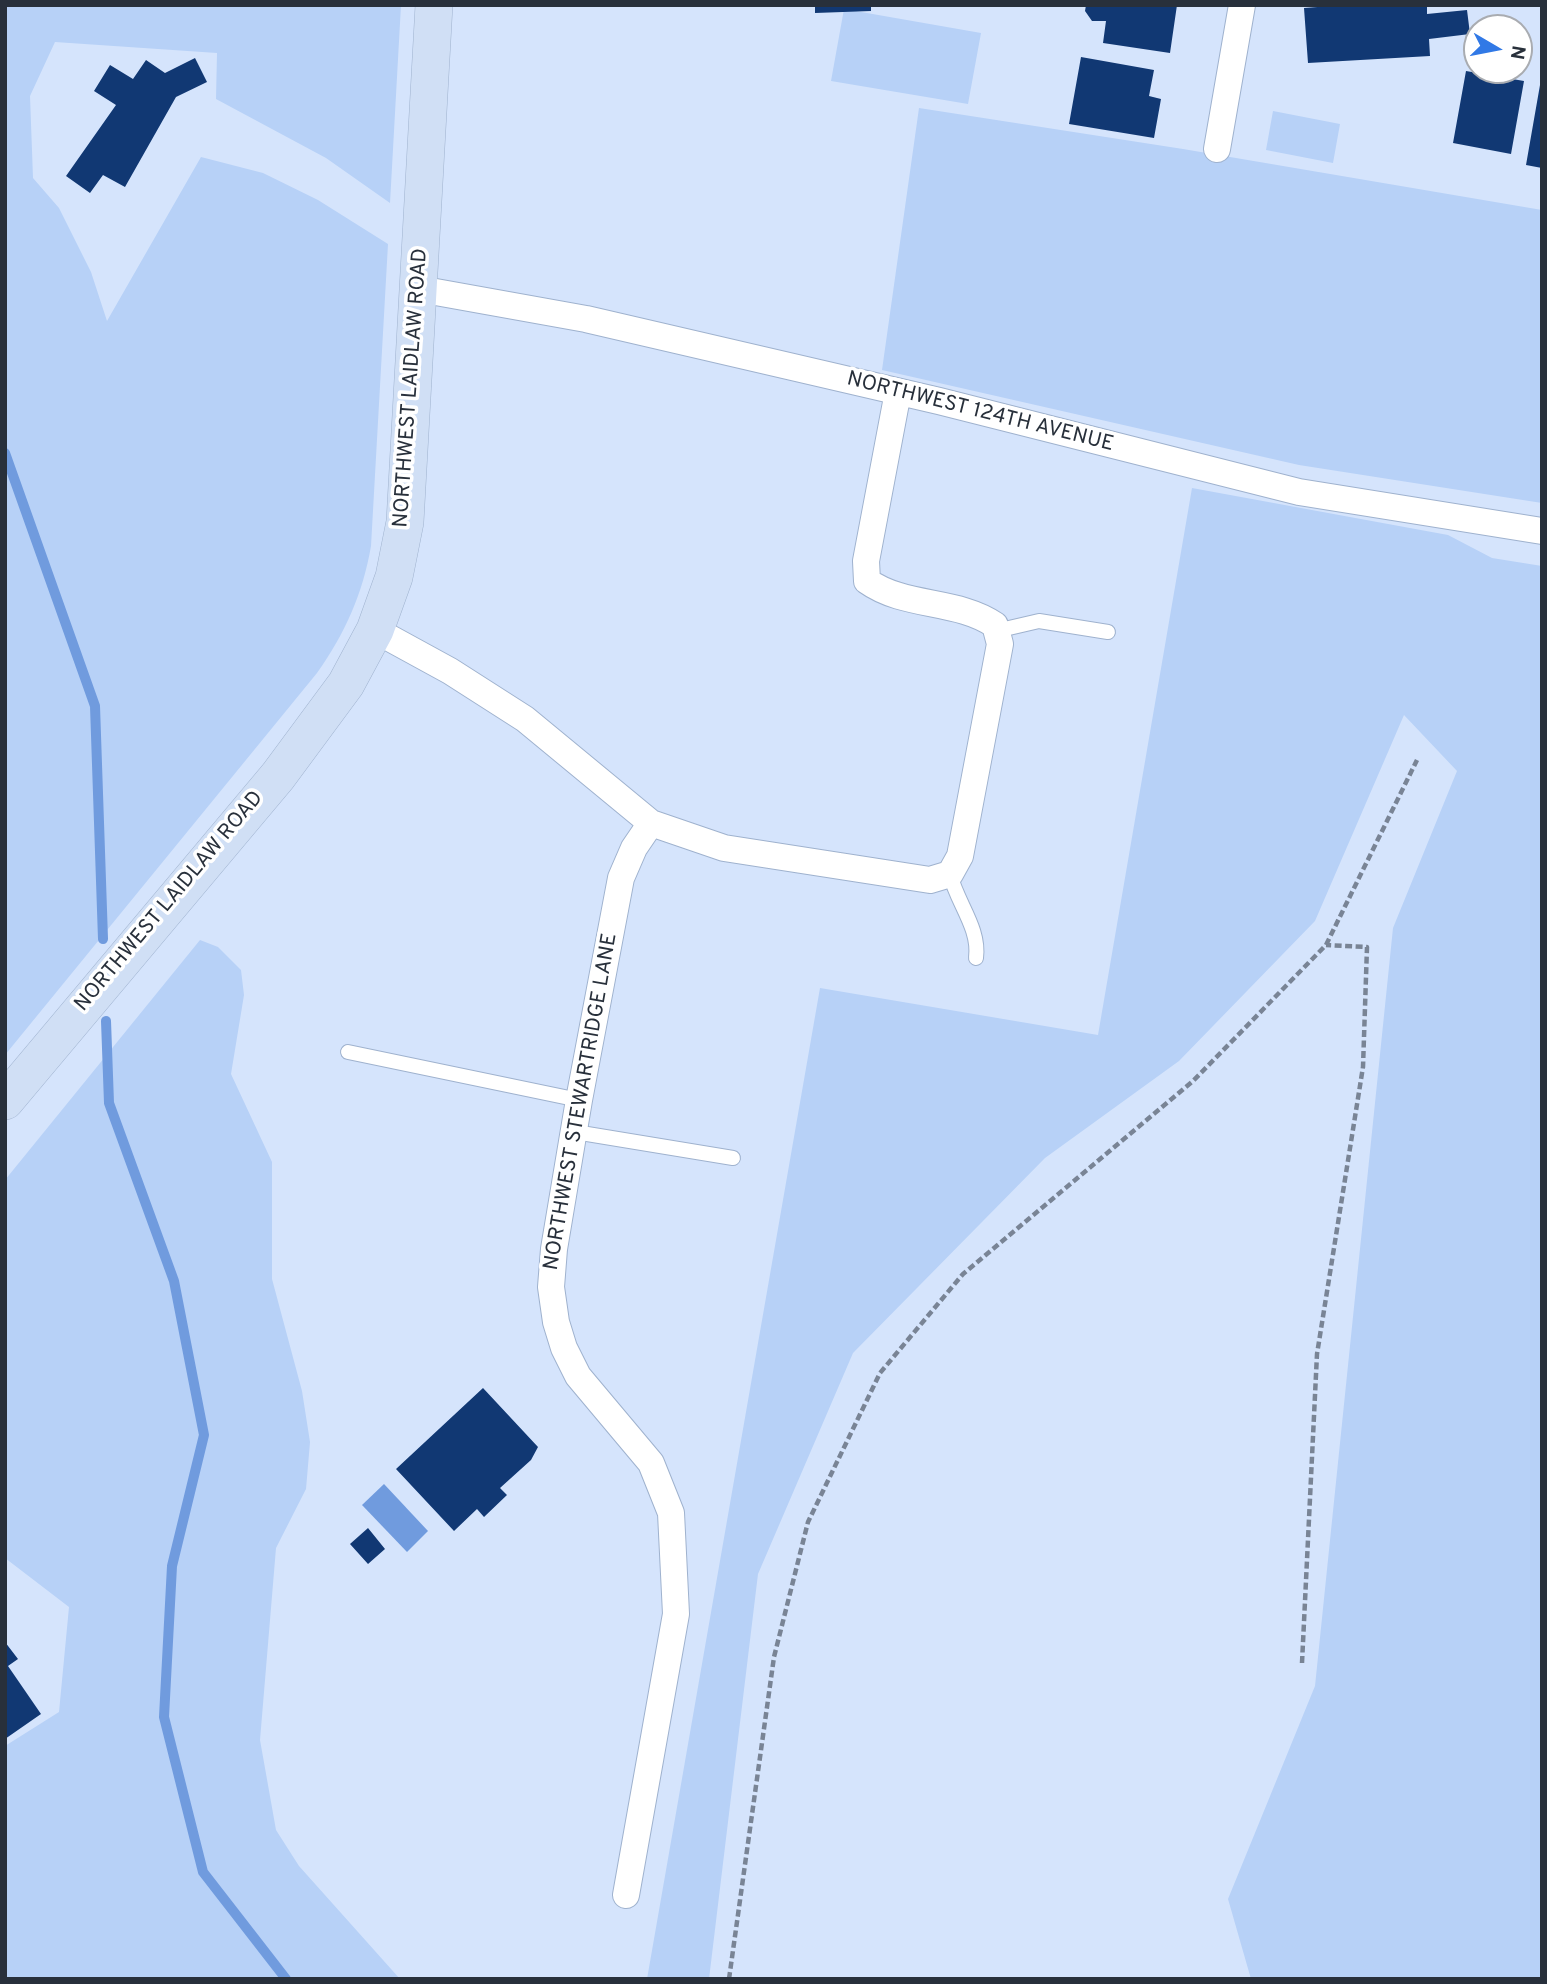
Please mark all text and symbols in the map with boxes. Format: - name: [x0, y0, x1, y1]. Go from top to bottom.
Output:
- north arrow: [1463, 14, 1533, 84]
- text: N: [1504, 43, 1530, 61]
- street label: NORTHWEST LAIDLAW ROAD: [390, 248, 434, 528]
- street label: NORTHWEST 124TH AVENUE: [844, 368, 1116, 458]
- street label: NORTHWEST LAIDLAW ROAD: [70, 787, 270, 1017]
- street label: NORTHWEST STEWARTRIDGE LANE: [540, 932, 624, 1272]

